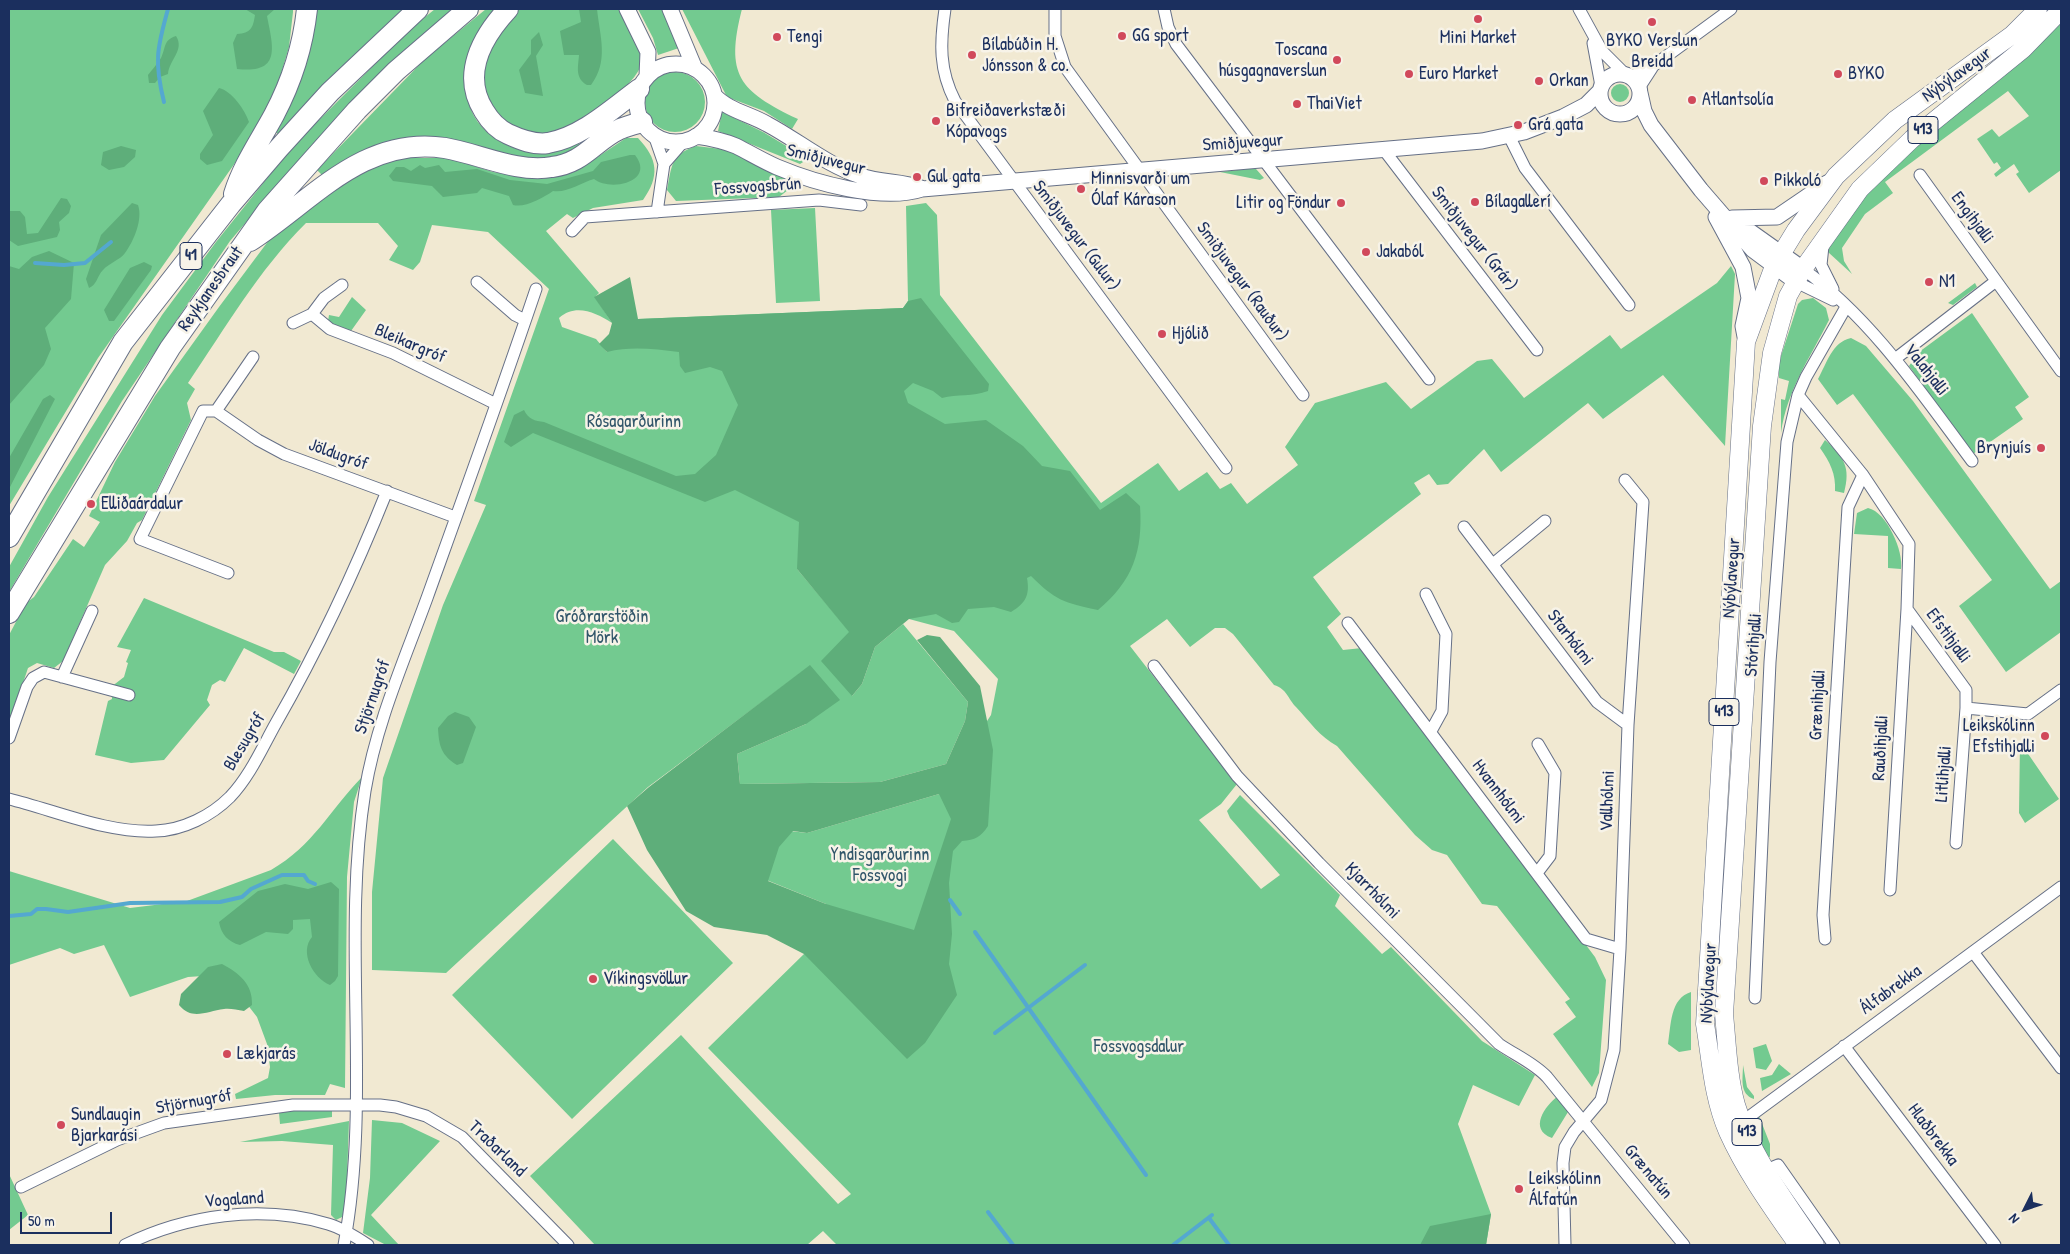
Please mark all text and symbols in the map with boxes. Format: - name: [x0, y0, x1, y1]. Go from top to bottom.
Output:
- marker: Mini Market: [1472, 13, 1484, 25]
- marker: BYKO Verslun Breidd: [1646, 16, 1658, 28]
- place label: GG sport: [1132, 25, 1188, 47]
- place label: Tengi: [787, 26, 823, 48]
- place label: Mini Market: [1440, 27, 1516, 49]
- marker: GG sport: [1116, 30, 1128, 42]
- place label: BYKO Verslun Breidd: [1606, 30, 1698, 72]
- marker: Tengi: [771, 31, 783, 43]
- place label: Bílabúðin H. Jónsson & co.: [982, 34, 1069, 76]
- place label: Toscana húsgagnaverslun: [1219, 39, 1327, 82]
- street label: Nýbýlavegur: [1918, 43, 1996, 107]
- marker: Bílabúðin H. Jónsson & co.: [966, 49, 978, 61]
- marker: Toscana húsgagnaverslun: [1331, 54, 1343, 66]
- place label: Euro Market: [1419, 63, 1498, 85]
- place label: BYKO: [1848, 63, 1885, 85]
- marker: Euro Market: [1403, 68, 1415, 80]
- marker: BYKO: [1832, 68, 1844, 80]
- place label: Orkan: [1549, 70, 1589, 92]
- marker: Orkan: [1533, 75, 1545, 87]
- place label: Atlantsolía: [1702, 89, 1773, 111]
- place label: ThaiViet: [1307, 93, 1362, 115]
- marker: Atlantsolía: [1686, 94, 1698, 106]
- marker: ThaiViet: [1291, 98, 1303, 110]
- place label: Bifreiðaverkstæði Kópavogs: [946, 100, 1066, 142]
- place label: Grá gata: [1528, 114, 1583, 136]
- marker: Bifreiðaverkstæði Kópavogs: [930, 115, 942, 127]
- road number: 413: [1908, 116, 1938, 144]
- marker: Grá gata: [1512, 119, 1524, 131]
- street label: Smiðjuvegur: [1202, 129, 1284, 157]
- street label: Smiðjuvegur: [784, 140, 868, 180]
- place label: Gul gata: [927, 166, 980, 188]
- place label: Minnisvarði um Ólaf Kárason: [1091, 168, 1190, 210]
- place label: Pikkoló: [1774, 170, 1821, 192]
- marker: Gul gata: [911, 171, 923, 183]
- street label: Fossvogsbrún: [714, 173, 802, 201]
- marker: Pikkoló: [1758, 175, 1770, 187]
- street label: Smiðjuvegur (Gulur): [1028, 177, 1124, 295]
- street label: Smiðjuvegur (Grár): [1426, 182, 1522, 296]
- marker: Minnisvarði um Ólaf Kárason: [1075, 183, 1087, 195]
- street label: Engihjalli: [1946, 188, 1998, 248]
- place label: Bílagallerí: [1485, 191, 1551, 213]
- place label: Litir og Föndur: [1236, 192, 1331, 214]
- marker: Bílagallerí: [1469, 196, 1481, 208]
- marker: Litir og Föndur: [1335, 197, 1347, 209]
- street label: Smiðjuvegur (Rauður): [1191, 218, 1293, 346]
- place label: Jakaból: [1376, 241, 1424, 263]
- street label: Reykjanesbraut: [174, 242, 248, 336]
- road number: 41: [180, 242, 202, 270]
- marker: Jakaból: [1360, 246, 1372, 258]
- place label: N1: [1939, 271, 1955, 293]
- marker: N1: [1923, 276, 1935, 288]
- street label: Bleikargróf: [371, 319, 449, 369]
- place label: Hjólið: [1172, 323, 1209, 345]
- marker: Hjólið: [1156, 328, 1168, 340]
- street label: Valahjalli: [1899, 340, 1953, 400]
- park label: Rósagarðurinn: [587, 411, 681, 433]
- street label: Jöldugróf: [305, 434, 371, 476]
- place label: Brynjuís: [1977, 437, 2031, 459]
- marker: Brynjuís: [2035, 442, 2047, 454]
- place label: Elliðaárdalur: [101, 493, 183, 515]
- marker: Elliðaárdalur: [85, 498, 97, 510]
- street label: Nýbýlavegur: [1718, 537, 1746, 619]
- street label: Efstihjalli: [1921, 604, 1975, 668]
- park label: Gróðrarstöðin Mörk: [556, 606, 648, 649]
- street label: Starhólmi: [1542, 606, 1598, 670]
- street label: Stórihjalli: [1741, 613, 1767, 677]
- street label: Stjörnugróf: [350, 657, 396, 737]
- street label: Grænihjalli: [1805, 669, 1831, 741]
- road number: 413: [1709, 699, 1739, 726]
- street label: Blesugróf: [219, 709, 271, 775]
- street label: Rauðihjalli: [1869, 715, 1893, 781]
- place label: Leikskólinn Efstihjalli: [1963, 715, 2035, 758]
- marker: Leikskólinn Efstihjalli: [2039, 730, 2051, 742]
- street label: Litlihjalli: [1931, 745, 1957, 803]
- street label: Hvannhólmi: [1467, 756, 1529, 828]
- street label: Vallhólmi: [1596, 770, 1620, 832]
- park label: Yndisgarðurinn Fossvogi: [831, 844, 929, 886]
- street label: Kjarrhólmi: [1340, 858, 1404, 924]
- street label: Nýbýlavegur: [1696, 942, 1722, 1024]
- street label: Álfabrekka: [1856, 961, 1926, 1019]
- place label: Víkingsvöllur: [603, 968, 688, 990]
- marker: Víkingsvöllur: [587, 973, 599, 985]
- park label: Fossvogsdalur: [1094, 1036, 1184, 1058]
- place label: Lækjarás: [237, 1043, 296, 1065]
- marker: Lækjarás: [221, 1048, 233, 1060]
- street label: Stjörnugróf: [154, 1085, 234, 1119]
- street label: Hlaðbrekka: [1903, 1100, 1963, 1170]
- place label: Sundlaugin Bjarkarási: [71, 1104, 141, 1146]
- street label: Traðarland: [464, 1116, 530, 1182]
- road number: 413: [1732, 1118, 1762, 1146]
- marker: Sundlaugin Bjarkarási: [55, 1119, 67, 1131]
- street label: Grænatún: [1619, 1140, 1677, 1204]
- place label: Leikskólinn Álfatún: [1529, 1168, 1601, 1210]
- marker: Leikskólinn Álfatún: [1513, 1183, 1525, 1195]
- north arrow: [2000, 1184, 2050, 1234]
- street label: Vogaland: [204, 1187, 264, 1213]
- scale bar: [22, 1202, 115, 1234]
- text: 50 m: [28, 1210, 55, 1231]
- text: N: [2004, 1210, 2023, 1228]

